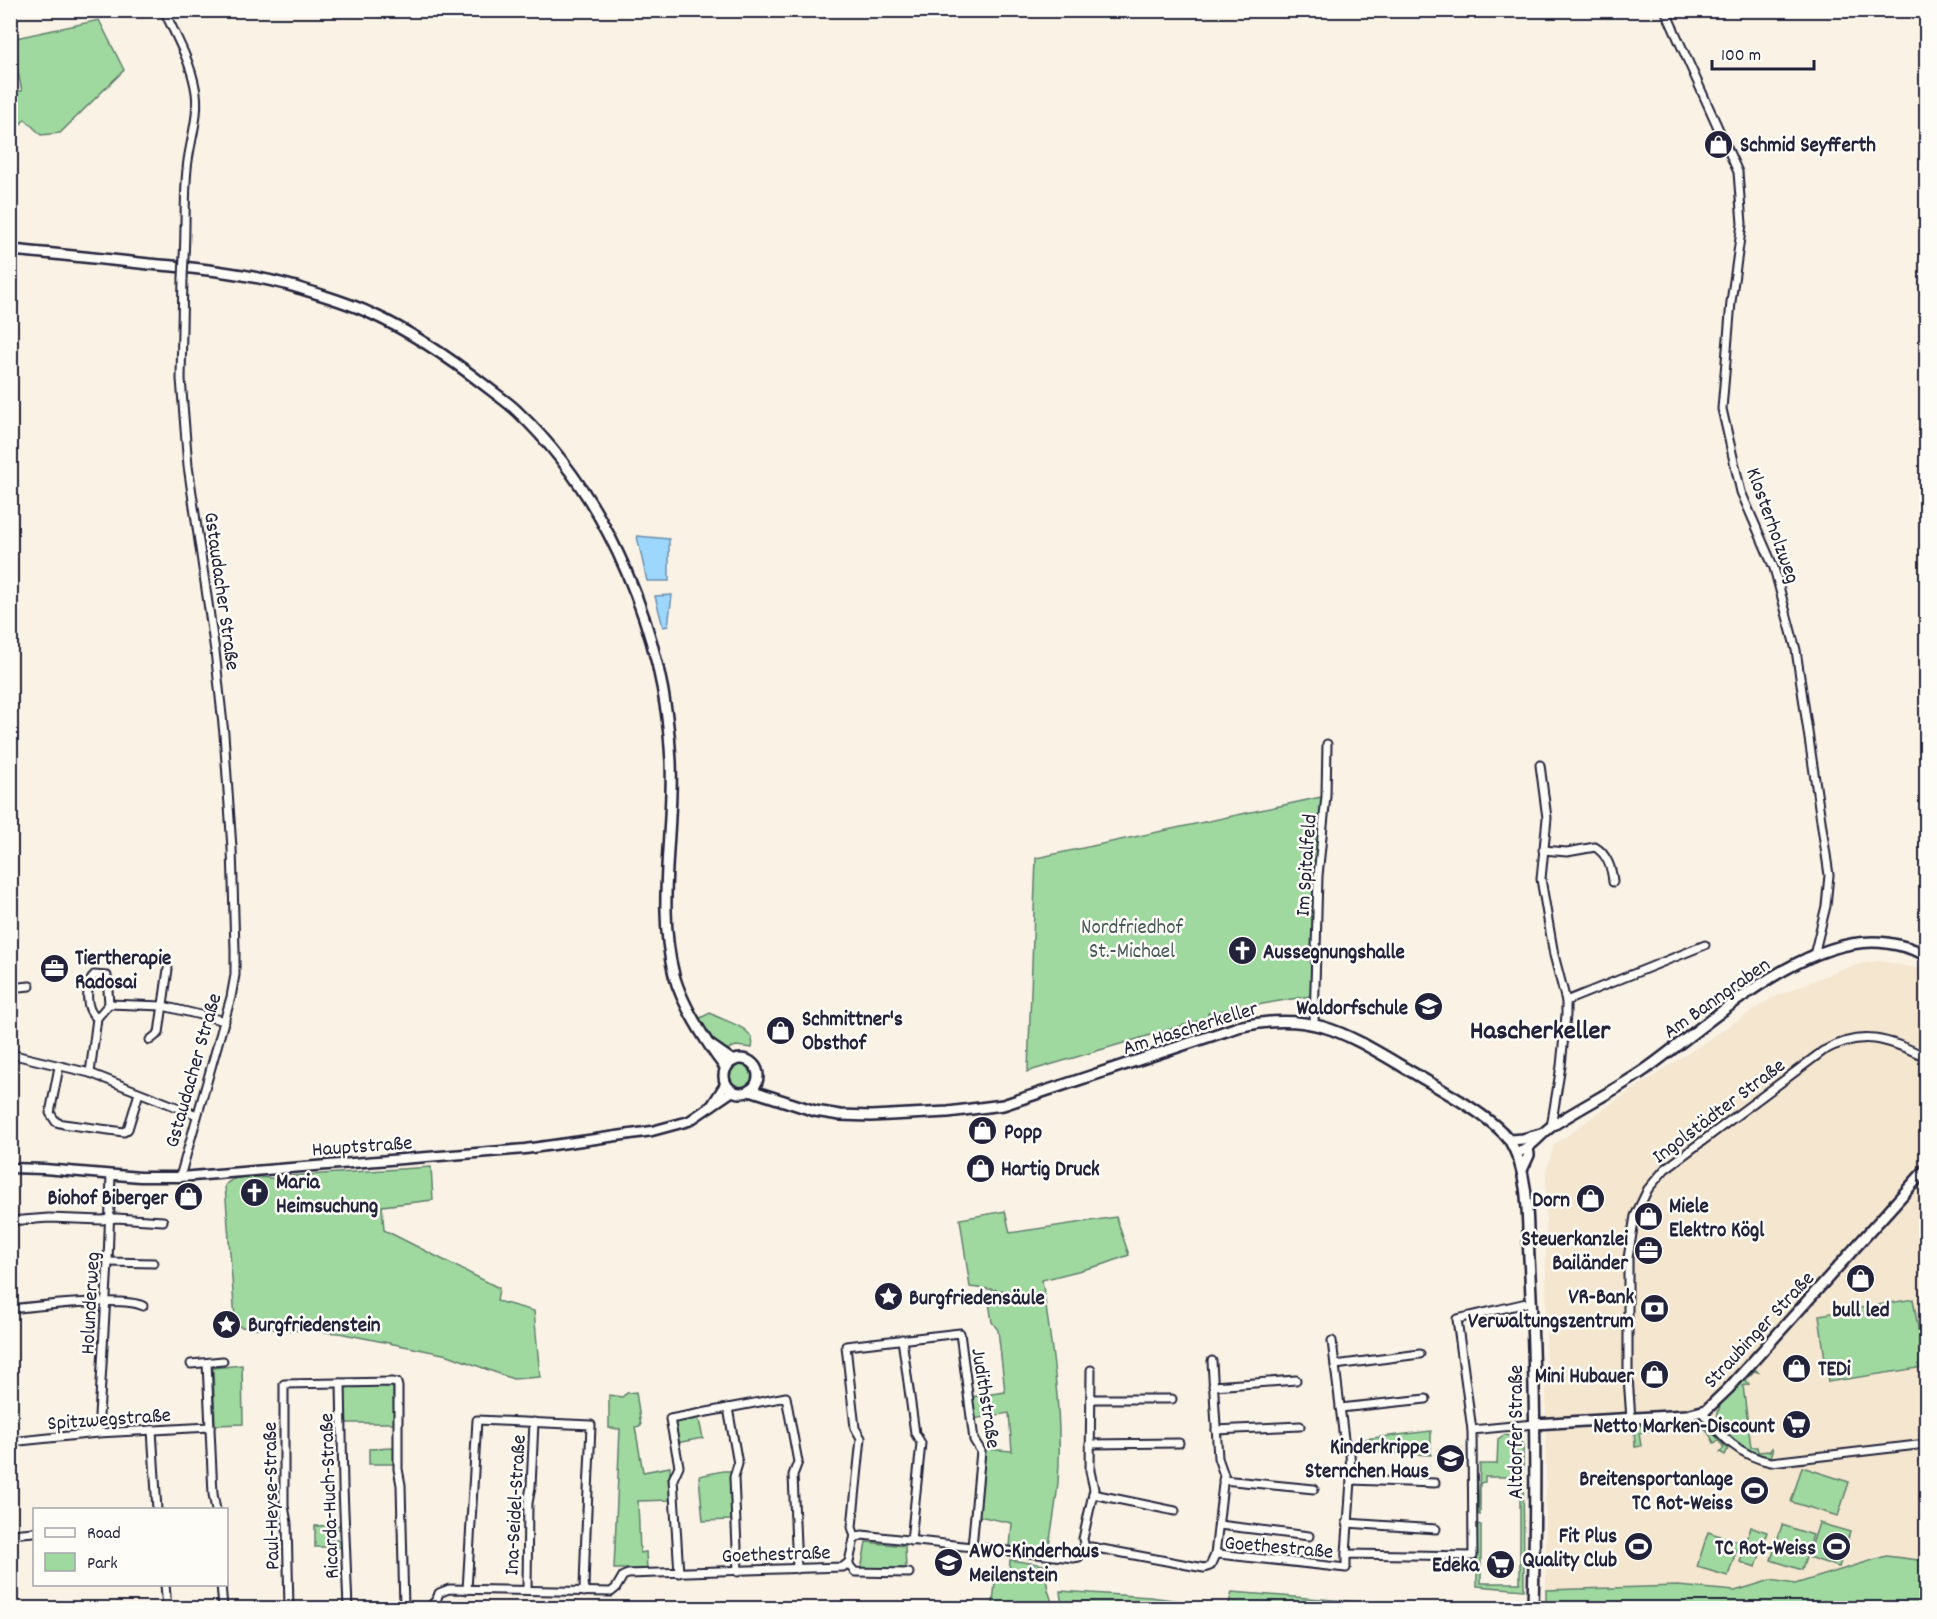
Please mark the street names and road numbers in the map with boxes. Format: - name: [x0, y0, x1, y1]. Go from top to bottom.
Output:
- street label: Klosterholzweg: [1736, 464, 1806, 588]
- street label: Gstaudacher Straße: [194, 510, 246, 673]
- street label: Im Spitalfeld: [1289, 813, 1327, 917]
- street label: Am Banngraben: [1658, 951, 1777, 1048]
- street label: Gstaudacher Straße: [158, 990, 231, 1152]
- street label: Am Hascherkeller: [1119, 995, 1262, 1065]
- street label: Ingolstädter Straße: [1647, 1052, 1793, 1173]
- street label: Hauptstraße: [311, 1130, 413, 1166]
- street label: Holunderweg: [74, 1251, 110, 1355]
- street label: Straubinger Straße: [1698, 1266, 1823, 1397]
- street label: Judithstraße: [961, 1346, 1007, 1451]
- street label: Altdorfer Straße: [1503, 1365, 1533, 1499]
- street label: Spitzwegstraße: [46, 1402, 172, 1440]
- street label: Ricarda-Huch-Straße: [313, 1412, 349, 1579]
- street label: Paul-Heyse-Straße: [257, 1422, 289, 1570]
- street label: Ina-Seidel-Straße: [498, 1434, 536, 1576]
- street label: Goethestraße: [1223, 1529, 1334, 1569]
- street label: Goethestraße: [721, 1539, 831, 1573]

